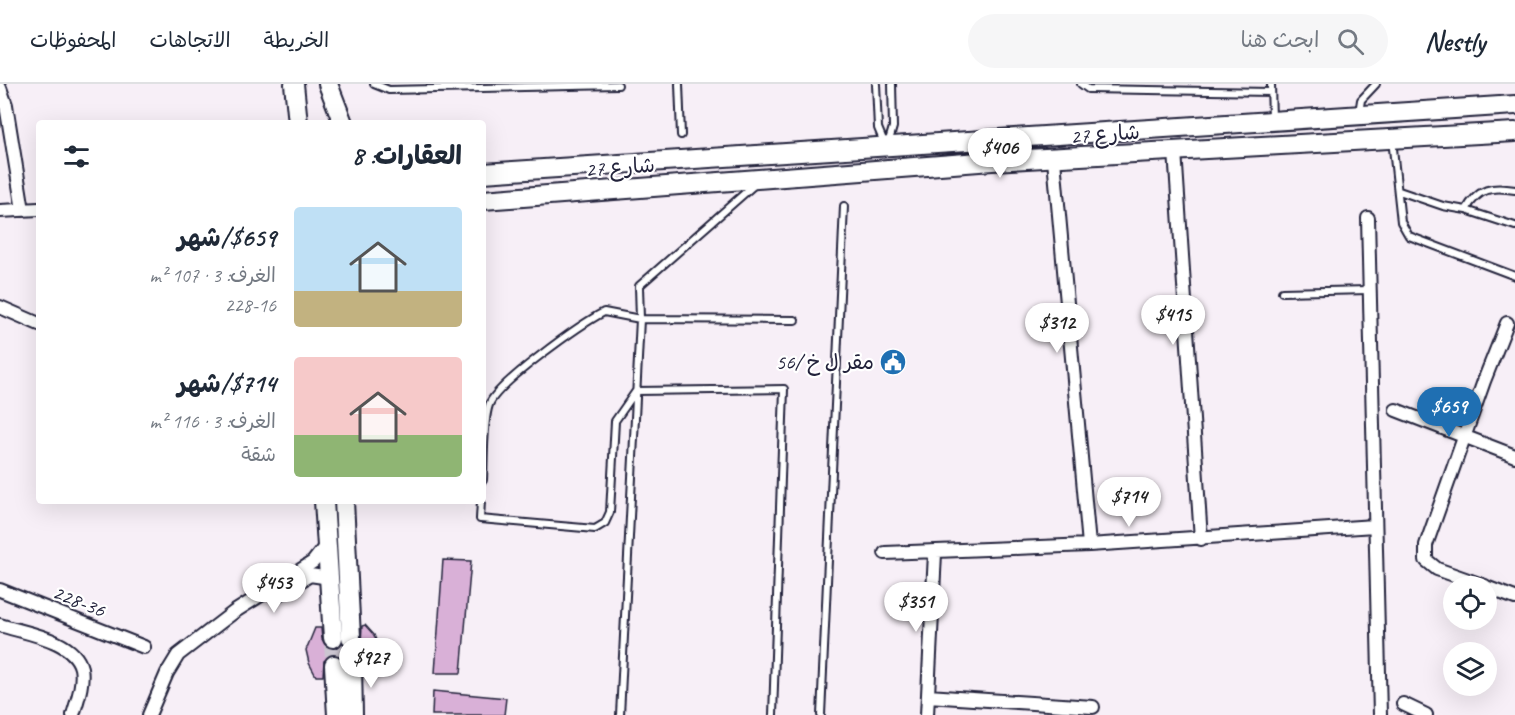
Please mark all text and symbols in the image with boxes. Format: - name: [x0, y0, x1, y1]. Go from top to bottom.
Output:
- search box: [968, 14, 1388, 68]
- text: Nestly: [1424, 24, 1485, 59]
- icon: search: [1334, 25, 1367, 58]
- text: ابحث هنا: [1241, 26, 1319, 54]
- text: المحفوظات: [30, 27, 116, 53]
- text: الاتجاهات: [149, 27, 231, 53]
- text: الخريطة: [264, 27, 329, 53]
- street label: شارع 27: [1069, 119, 1141, 151]
- pin: $406: [964, 128, 1036, 179]
- text: $406: [982, 135, 1018, 160]
- text: العقارات: 8: [352, 139, 462, 172]
- icon: filters: [60, 140, 93, 173]
- street label: شارع 27: [584, 152, 656, 184]
- text: $659/شهر: [178, 221, 276, 254]
- icon: home: [342, 231, 414, 303]
- text: الغرف: 3 · 107 m²: [149, 263, 276, 288]
- text: 228-16: [224, 293, 276, 318]
- pin: $415: [1137, 295, 1209, 346]
- text: $415: [1155, 302, 1191, 327]
- pin: $312: [1021, 303, 1093, 354]
- text: $312: [1039, 310, 1075, 335]
- public building icon: مقر ل خ /56: [878, 347, 908, 377]
- place label: مقر ل خ /56: [776, 349, 874, 376]
- text: $714/شهر: [177, 367, 276, 400]
- icon: home: [342, 381, 414, 453]
- pin: $659: [1413, 387, 1485, 438]
- text: $659: [1431, 394, 1467, 419]
- text: الغرف: 3 · 116 m²: [149, 409, 276, 434]
- text: شقة: [241, 442, 276, 467]
- pin: $714: [1093, 477, 1165, 528]
- text: $714: [1111, 484, 1147, 509]
- pin: $453: [238, 563, 310, 614]
- text: $453: [256, 570, 292, 595]
- map controls: [1443, 576, 1497, 696]
- button: locate: [1443, 576, 1497, 630]
- street label: 228-36: [49, 579, 109, 623]
- pin: $351: [880, 582, 952, 633]
- text: $351: [898, 589, 934, 614]
- pin: $927: [335, 638, 407, 689]
- button: layers: [1443, 642, 1497, 696]
- text: $927: [353, 645, 389, 670]

